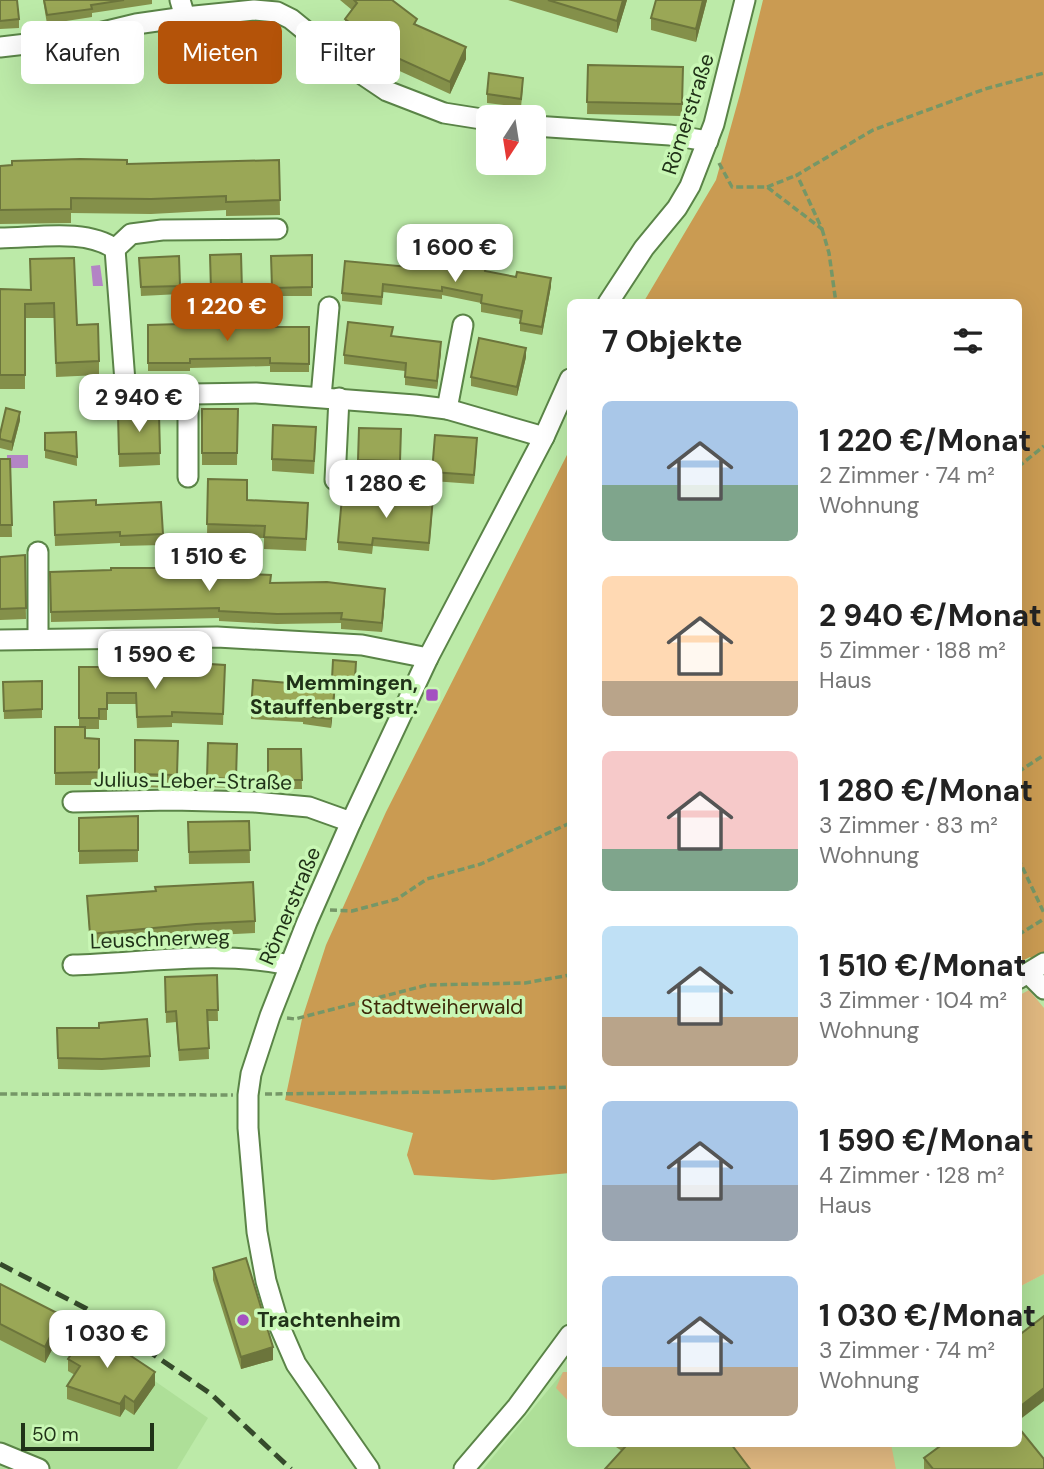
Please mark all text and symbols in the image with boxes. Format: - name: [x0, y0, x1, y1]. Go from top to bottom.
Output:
- chip: Kaufen: [21, 21, 144, 84]
- chip: Mieten: [158, 21, 282, 84]
- chip: Filter: [296, 21, 400, 84]
- street label: Römerstraße: [655, 50, 721, 178]
- north arrow: [476, 105, 546, 175]
- map controls: [476, 105, 546, 175]
- pin: 1 600 €: [390, 224, 520, 284]
- text: 1 600 €: [413, 232, 497, 262]
- pin: 1 220 €: [162, 284, 292, 343]
- text: 1 220 €: [187, 291, 267, 321]
- text: 7 Objekte: [602, 322, 743, 361]
- icon: filters: [949, 322, 987, 360]
- pin: 2 940 €: [74, 374, 204, 434]
- text: 2 940 €: [95, 382, 183, 412]
- text: 1 220 €/Monat: [819, 421, 1031, 460]
- icon: home: [658, 429, 742, 513]
- text: 2 Zimmer · 74 m²: [819, 460, 995, 490]
- pin: 1 280 €: [321, 461, 451, 520]
- text: 1 280 €: [345, 468, 427, 498]
- text: Wohnung: [819, 490, 919, 520]
- pin: 1 510 €: [144, 534, 274, 593]
- text: 1 510 €: [171, 541, 247, 571]
- text: 2 940 €/Monat: [819, 596, 1042, 635]
- icon: home: [658, 604, 742, 688]
- pin: 1 590 €: [90, 632, 220, 691]
- text: 5 Zimmer · 188 m²: [819, 635, 1006, 665]
- text: 1 590 €: [114, 639, 196, 669]
- text: Haus: [819, 665, 872, 695]
- place label: Memmingen, Stauffenbergstr.: [250, 669, 418, 721]
- marker: Memmingen, Stauffenbergstr.: [424, 687, 440, 703]
- street label: Julius-Leber-Straße: [94, 765, 292, 797]
- text: 1 280 €/Monat: [819, 771, 1033, 810]
- icon: home: [658, 779, 742, 863]
- text: 3 Zimmer · 83 m²: [819, 810, 998, 840]
- text: Wohnung: [819, 840, 919, 870]
- street label: Römerstraße: [253, 843, 327, 969]
- street label: Leuschnerweg: [89, 923, 231, 955]
- text: 1 510 €/Monat: [819, 946, 1026, 985]
- icon: home: [658, 954, 742, 1038]
- text: 3 Zimmer · 104 m²: [819, 985, 1007, 1015]
- park label: Stadtweiherwald: [361, 993, 523, 1021]
- text: Wohnung: [819, 1015, 919, 1045]
- text: 1 590 €/Monat: [819, 1121, 1034, 1160]
- icon: home: [658, 1129, 742, 1213]
- text: 4 Zimmer · 128 m²: [819, 1160, 1005, 1190]
- text: Haus: [819, 1190, 872, 1220]
- text: 1 030 €/Monat: [819, 1296, 1036, 1335]
- icon: home: [658, 1304, 742, 1388]
- place label: Trachtenheim: [257, 1306, 401, 1334]
- pin: 1 030 €: [42, 1310, 172, 1370]
- marker: Trachtenheim: [235, 1312, 251, 1328]
- text: 1 030 €: [65, 1318, 149, 1348]
- text: 3 Zimmer · 74 m²: [819, 1335, 995, 1365]
- text: Wohnung: [819, 1365, 919, 1395]
- scale bar: [21, 1420, 154, 1452]
- text: 50 m: [32, 1422, 79, 1447]

